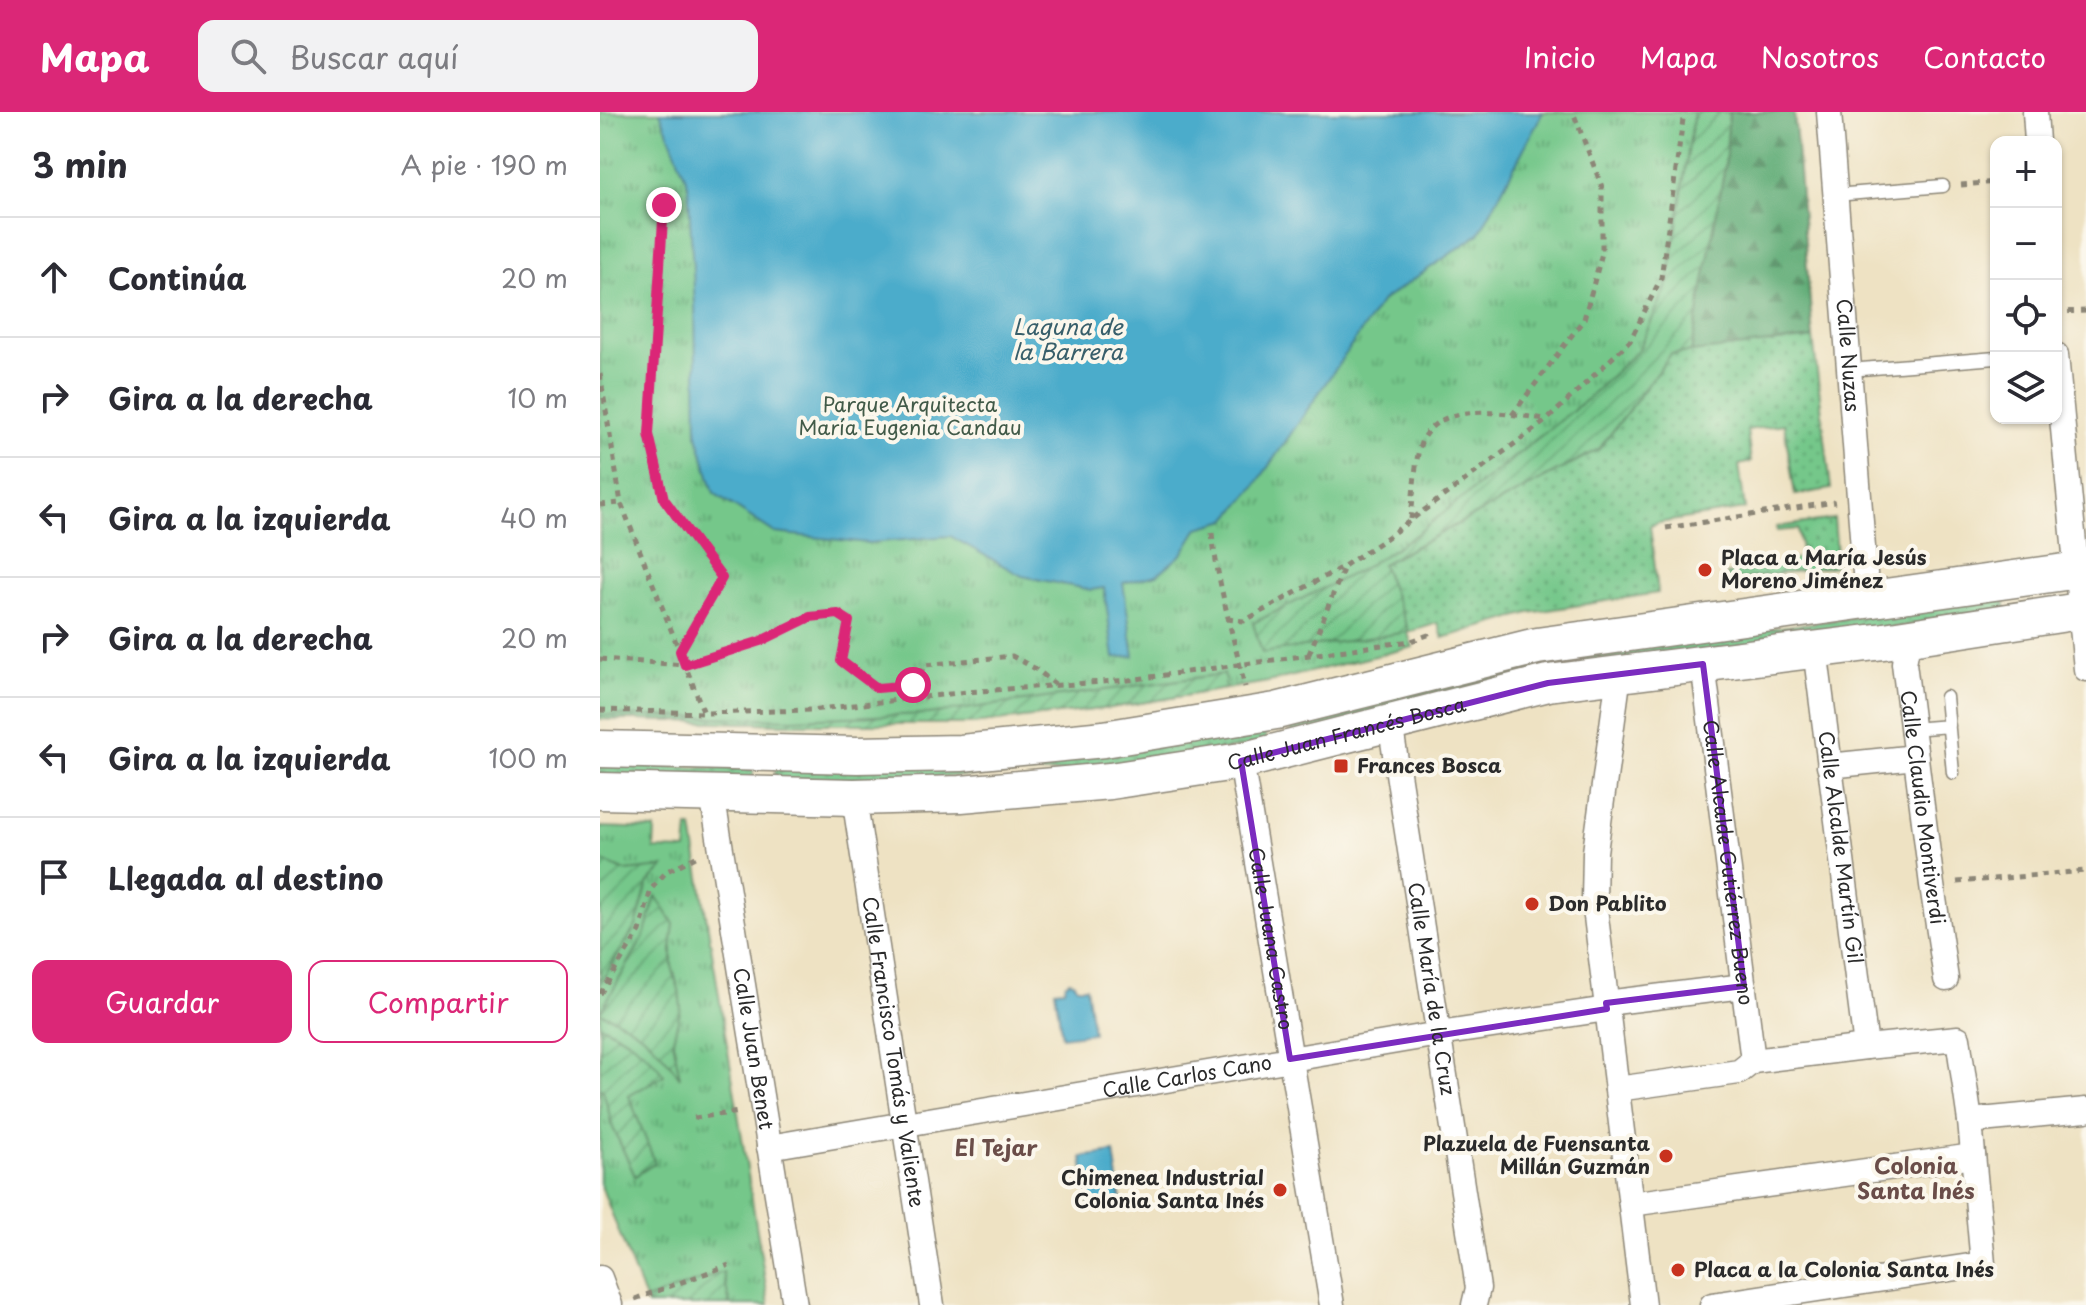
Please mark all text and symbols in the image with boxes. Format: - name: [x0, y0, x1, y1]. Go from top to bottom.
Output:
- search box: [198, 20, 758, 92]
- text: Mapa: [40, 28, 150, 85]
- icon: search: [226, 34, 270, 78]
- text: Buscar aquí: [290, 34, 458, 79]
- text: Inicio: [1524, 35, 1596, 78]
- text: Mapa: [1640, 35, 1717, 78]
- text: Nosotros: [1761, 35, 1879, 78]
- text: Contacto: [1923, 35, 2046, 78]
- map controls: [1990, 136, 2062, 424]
- button: +: [1990, 136, 2062, 208]
- text: 3 min: [32, 138, 128, 190]
- text: A pie · 190 m: [401, 145, 568, 184]
- route end: [646, 187, 682, 223]
- button: −: [1990, 208, 2062, 280]
- icon: ahead: [32, 255, 76, 299]
- text: Continúa: [108, 255, 247, 300]
- text: 20 m: [501, 258, 568, 297]
- button: locate: [1990, 280, 2062, 352]
- street label: Calle Nuzas: [1830, 298, 1868, 413]
- water label: Laguna de la Barrera: [1013, 309, 1124, 367]
- button: layers: [1990, 352, 2062, 424]
- icon: right: [32, 375, 76, 419]
- text: Gira a la derecha: [108, 375, 373, 420]
- text: 10 m: [507, 378, 568, 417]
- park label: Parque Arquitecta María Eugenia Candau: [798, 389, 1022, 442]
- icon: left: [32, 495, 76, 539]
- text: Gira a la izquierda: [108, 495, 391, 540]
- text: 40 m: [500, 498, 568, 537]
- place label: Placa a María Jesús Moreno Jiménez: [1721, 542, 1927, 595]
- marker: Placa a María Jesús Moreno Jiménez: [1696, 561, 1714, 579]
- icon: right: [32, 615, 76, 659]
- text: Gira a la derecha: [108, 615, 373, 660]
- text: 20 m: [501, 618, 568, 657]
- route start: [895, 667, 931, 703]
- street label: Calle Juan Francés Bosca: [1225, 688, 1469, 777]
- street label: Calle Claudio Montiverdi: [1894, 688, 1954, 926]
- street label: Calle Alcalde Gutiérrez Bueno: [1696, 718, 1762, 1007]
- street label: Calle Alcalde Martín Gil: [1812, 729, 1871, 965]
- icon: left: [32, 735, 76, 779]
- text: Gira a la izquierda: [108, 735, 391, 780]
- text: 100 m: [488, 738, 568, 777]
- place label: Frances Bosca: [1357, 750, 1502, 780]
- marker: Frances Bosca: [1332, 757, 1350, 775]
- street label: Calle Juana Castro: [1242, 845, 1302, 1032]
- icon: arrive: [32, 855, 76, 899]
- text: Llegada al destino: [108, 855, 383, 900]
- street label: Calle María de la Cruz: [1401, 880, 1464, 1097]
- place label: Don Pablito: [1548, 888, 1667, 918]
- street label: Calle Francisco Tomás y Valiente: [855, 894, 933, 1210]
- marker: Don Pablito: [1523, 895, 1541, 913]
- button: Guardar: [32, 960, 292, 1043]
- button: Compartir: [308, 960, 568, 1043]
- street label: Calle Juan Benet: [726, 965, 782, 1132]
- street label: Calle Carlos Cano: [1100, 1046, 1274, 1105]
- place label: Plazuela de Fuensanta Millán Guzmán: [1423, 1128, 1650, 1181]
- district label: El Tejar: [954, 1130, 1038, 1163]
- marker: Plazuela de Fuensanta Millán Guzmán: [1657, 1147, 1675, 1165]
- district label: Colonia Santa Inés: [1857, 1148, 1975, 1206]
- place label: Chimenea Industrial Colonia Santa Inés: [1061, 1162, 1264, 1215]
- marker: Chimenea Industrial Colonia Santa Inés: [1271, 1181, 1289, 1199]
- place label: Placa a la Colonia Santa Inés: [1694, 1254, 1994, 1284]
- marker: Placa a la Colonia Santa Inés: [1669, 1261, 1687, 1279]

